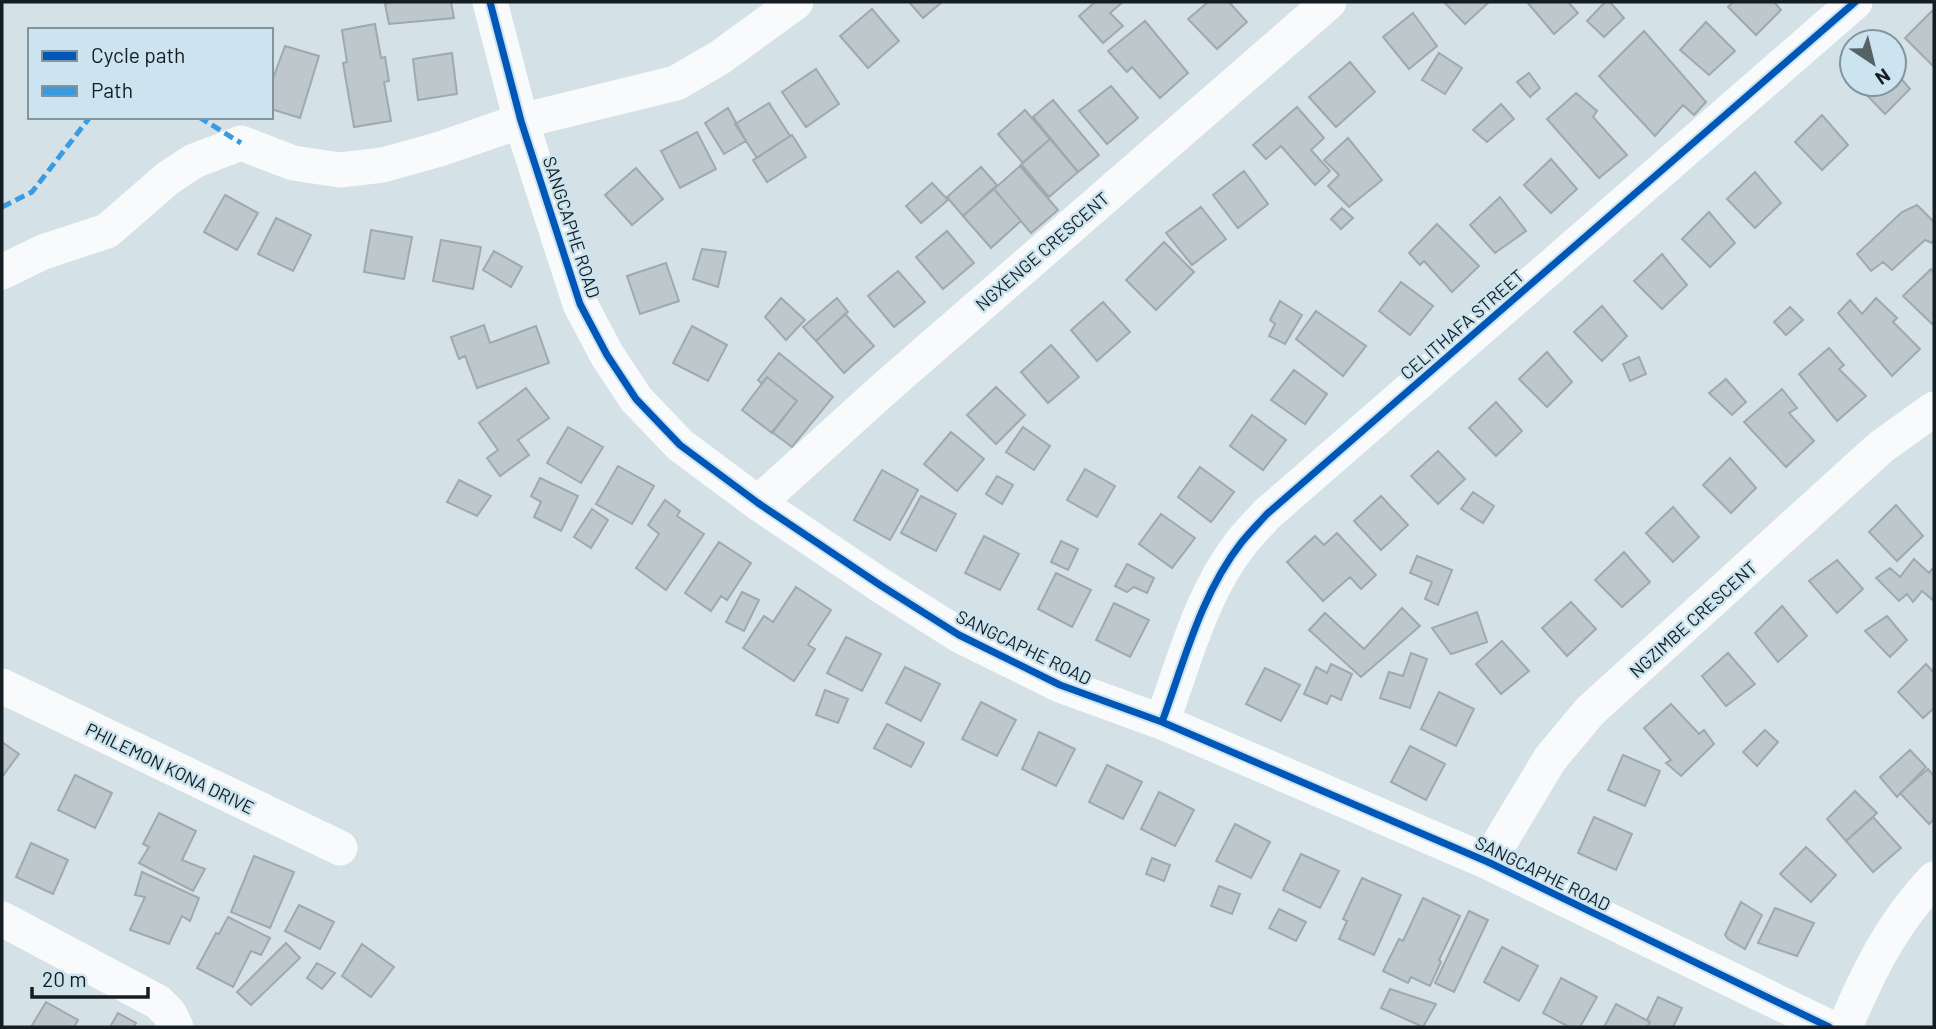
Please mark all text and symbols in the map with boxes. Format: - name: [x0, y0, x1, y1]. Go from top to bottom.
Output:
- legend: [28, 28, 273, 119]
- north arrow: [1838, 28, 1908, 98]
- text: Cycle path: [91, 42, 185, 67]
- text: N: [1871, 64, 1895, 90]
- text: Path: [91, 77, 133, 102]
- street label: SANGCAPHE ROAD: [539, 153, 605, 301]
- street label: NGXENGE CRESCENT: [971, 187, 1113, 315]
- street label: CELITHAFA STREET: [1396, 264, 1528, 384]
- street label: NGZIMBE CRESCENT: [1625, 556, 1761, 682]
- street label: SANGCAPHE ROAD: [953, 605, 1095, 689]
- street label: PHILEMON KONA DRIVE: [82, 718, 258, 818]
- street label: SANGCAPHE ROAD: [1472, 831, 1614, 915]
- scale bar: [32, 956, 147, 1000]
- text: 20 m: [42, 966, 87, 991]

